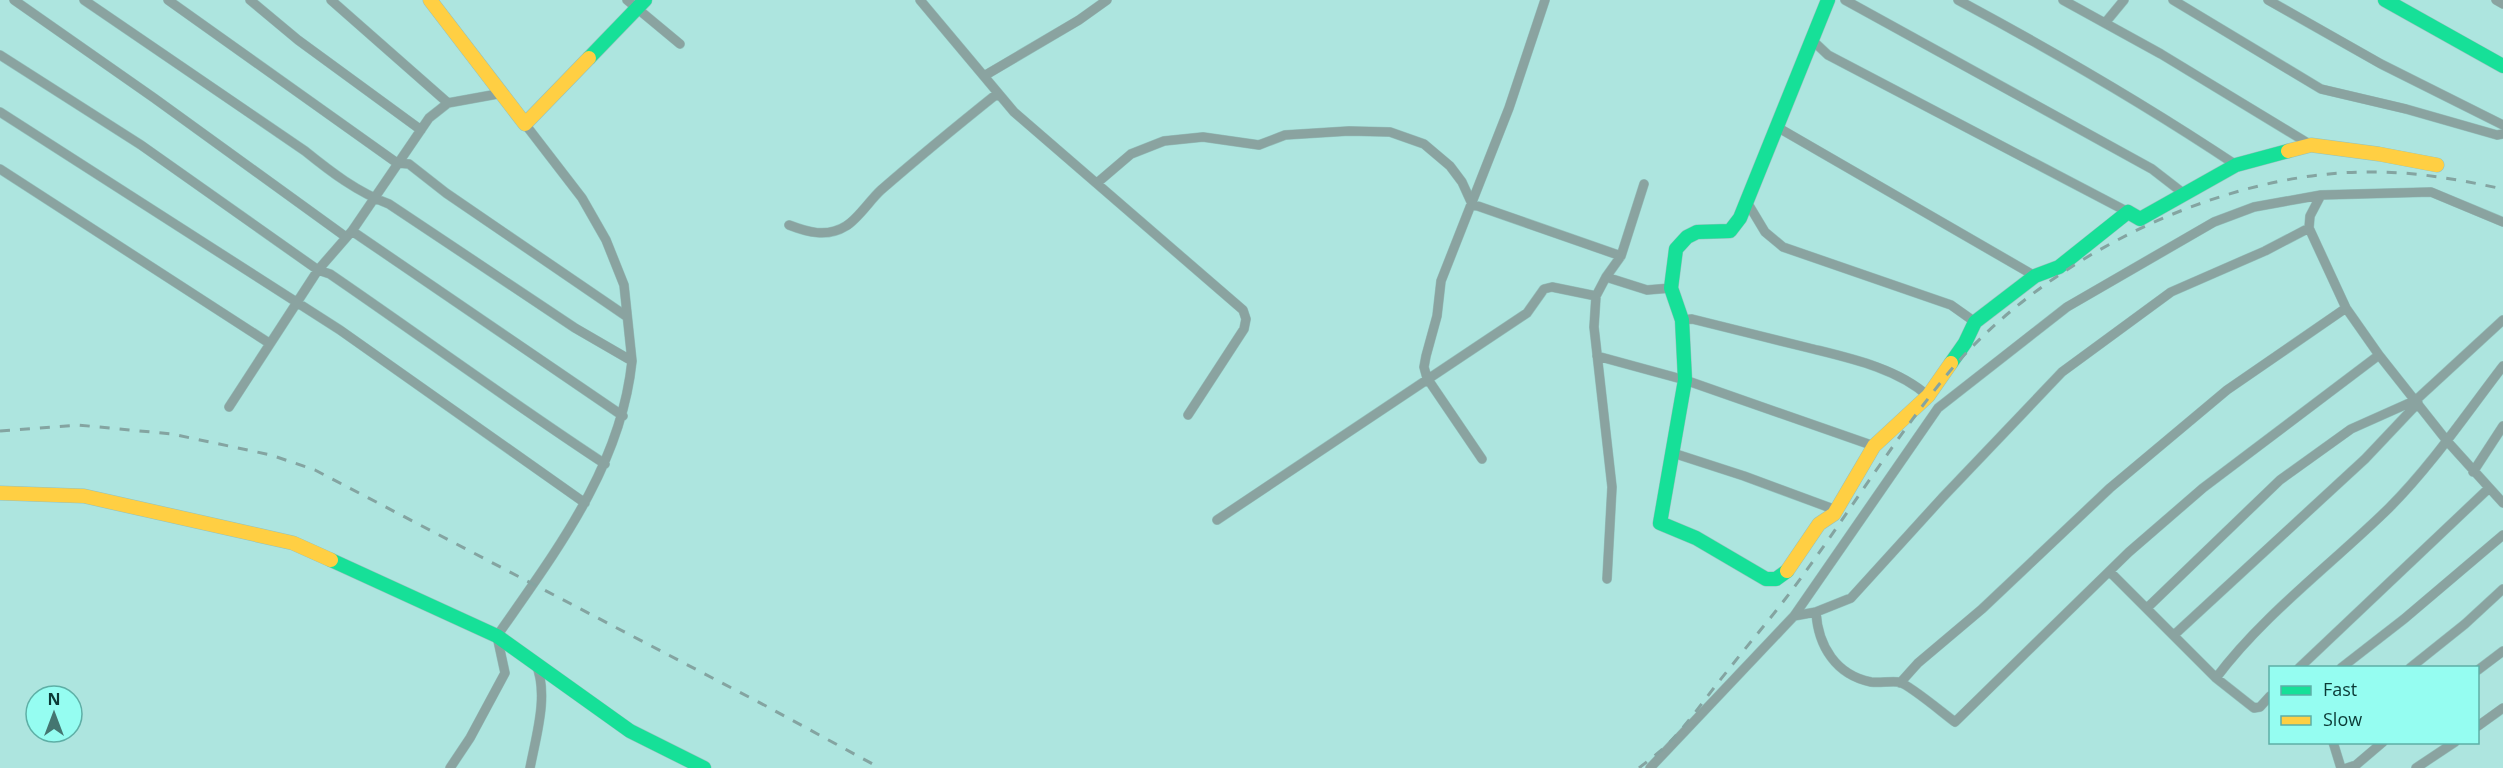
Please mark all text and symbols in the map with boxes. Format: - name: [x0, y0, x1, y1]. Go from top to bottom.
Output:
- legend: [2269, 666, 2479, 744]
- text: Fast: [2323, 677, 2357, 701]
- north arrow: [24, 684, 84, 744]
- text: N: [47, 688, 61, 710]
- text: Slow: [2323, 707, 2362, 731]

